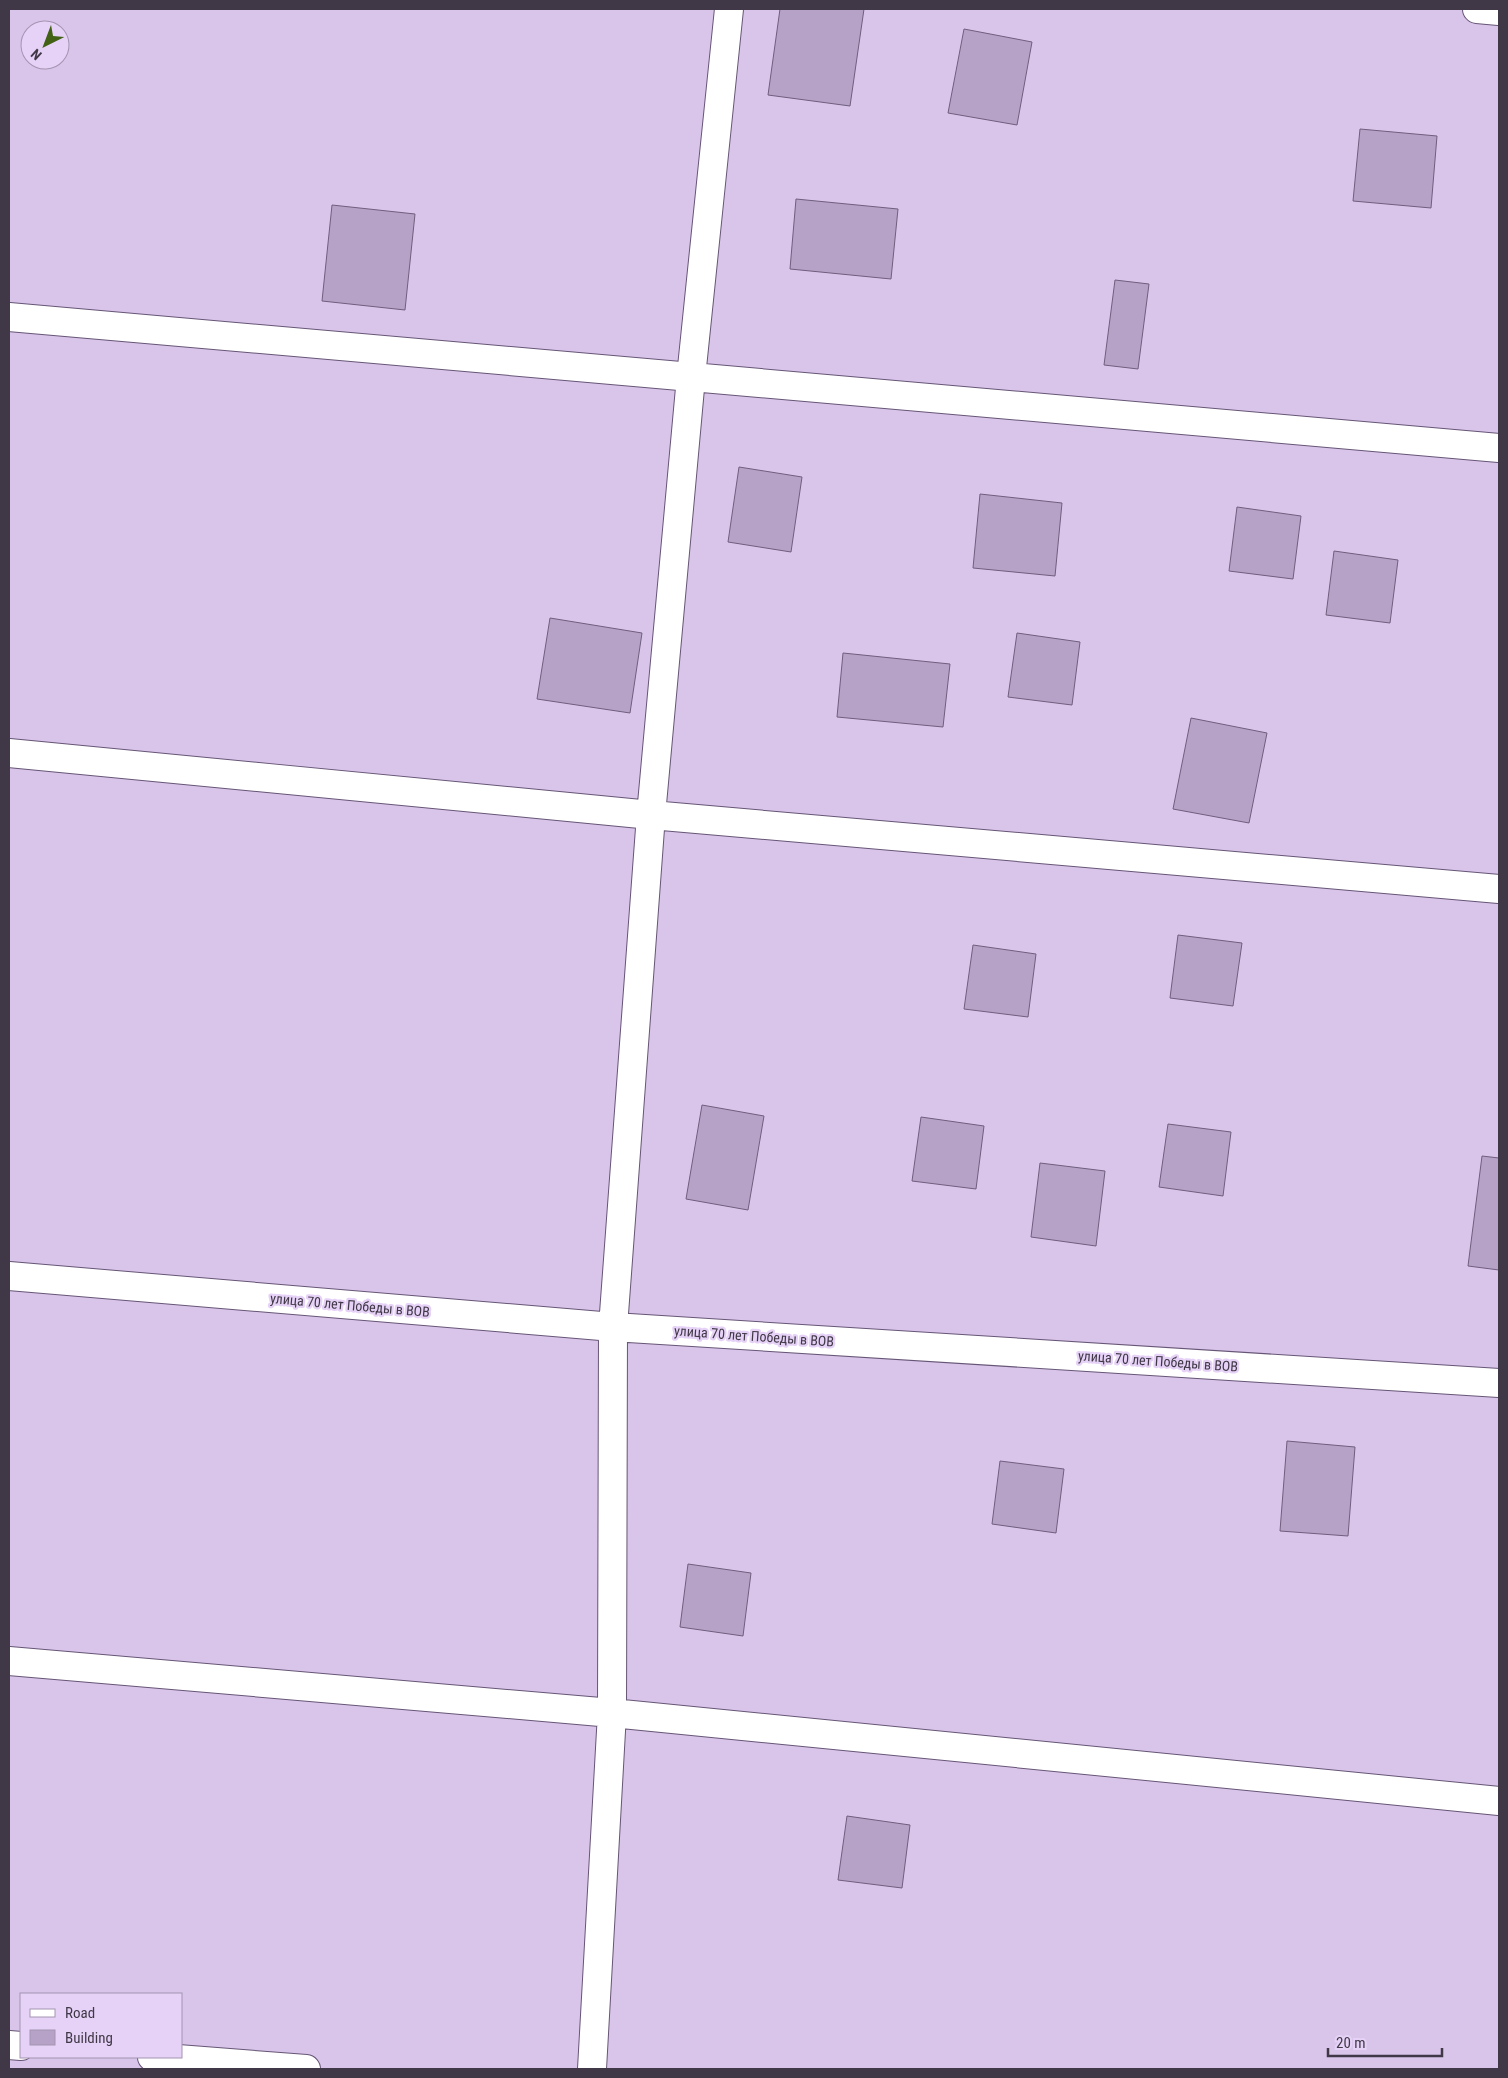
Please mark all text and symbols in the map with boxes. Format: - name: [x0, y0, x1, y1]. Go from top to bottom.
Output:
- north arrow: [20, 20, 70, 70]
- text: N: [28, 46, 45, 63]
- street label: улица 70 лет Победы в ВОВ: [270, 1290, 430, 1320]
- street label: улица 70 лет Победы в ВОВ: [674, 1322, 834, 1350]
- street label: улица 70 лет Победы в ВОВ: [1078, 1347, 1238, 1375]
- legend: [20, 1993, 182, 2058]
- text: Road: [65, 2004, 95, 2022]
- scale bar: [1328, 2026, 1442, 2058]
- text: Building: [65, 2029, 113, 2047]
- text: 20 m: [1336, 2034, 1366, 2052]

